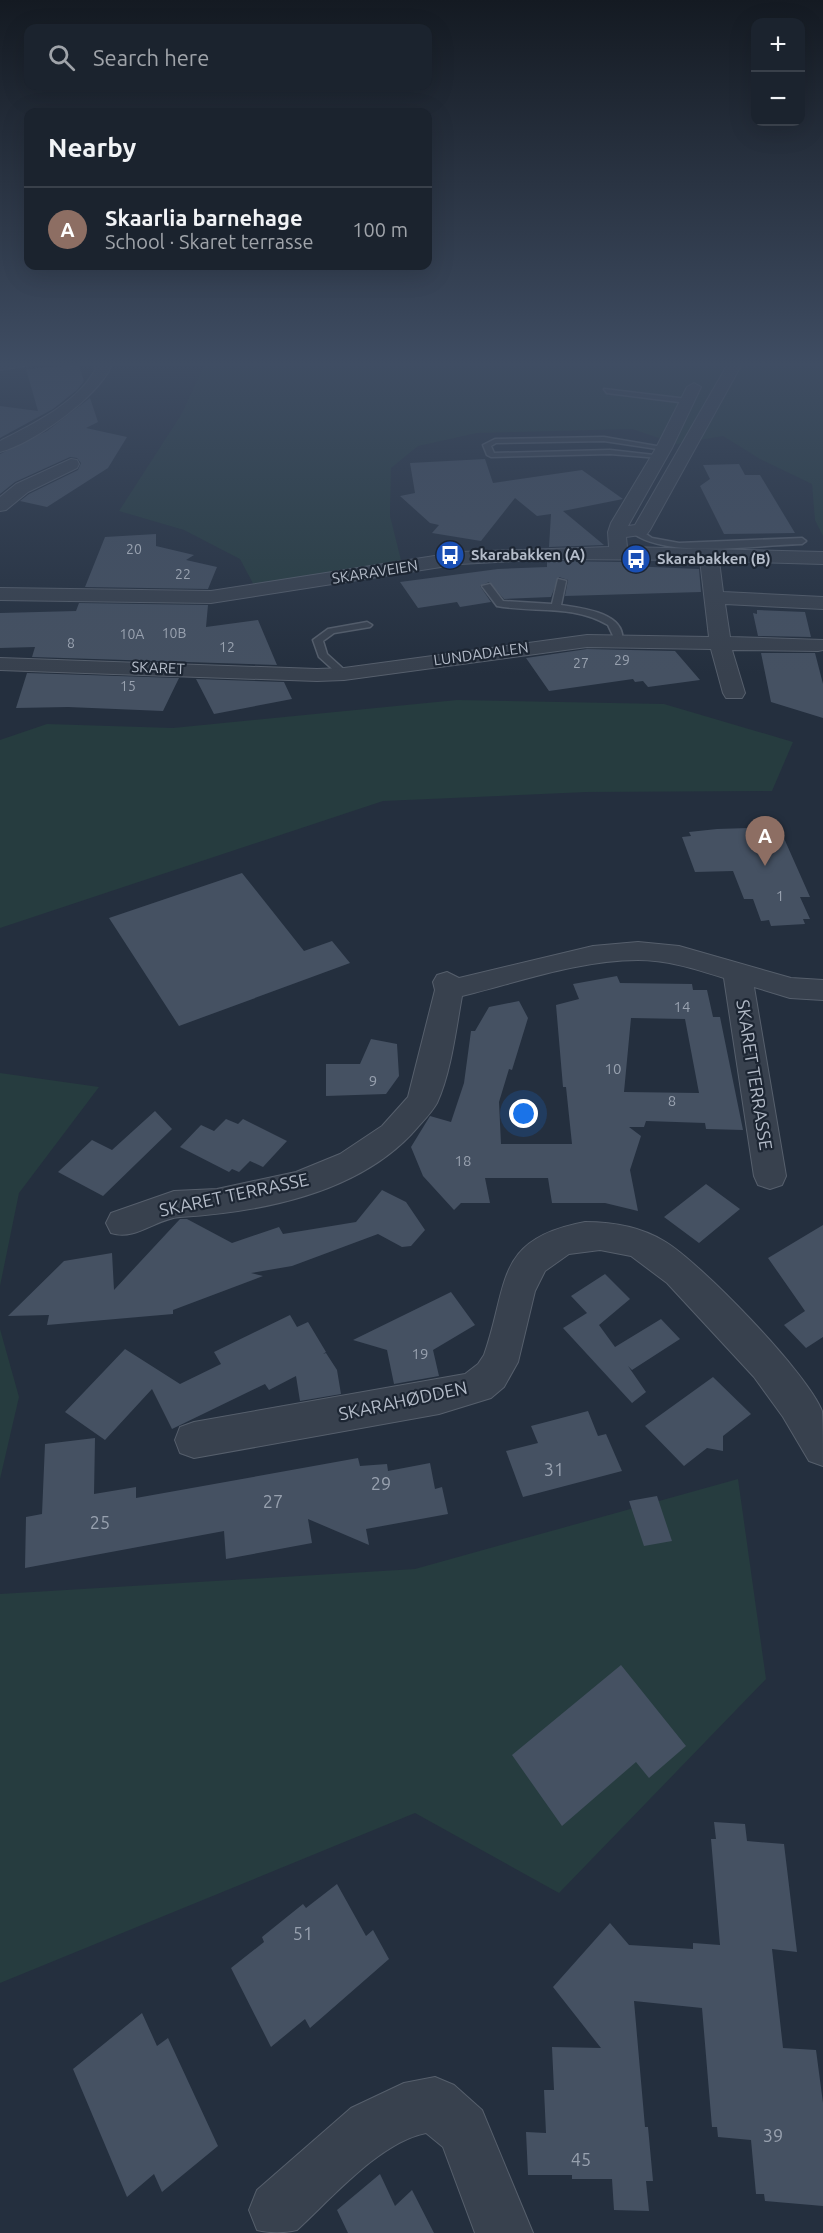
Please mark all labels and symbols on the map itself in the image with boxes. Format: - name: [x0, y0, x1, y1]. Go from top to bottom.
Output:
- bus stop icon: Skarabakken (A): [434, 539, 466, 571]
- house number: 20: [126, 541, 142, 557]
- bus stop icon: Skarabakken (B): [620, 543, 652, 575]
- place label: Skarabakken (A): [471, 546, 586, 563]
- place label: Skarabakken (B): [657, 550, 771, 567]
- street label: SKARAVEIEN: [331, 556, 419, 587]
- house number: 22: [175, 566, 191, 582]
- house number: 10B: [162, 625, 186, 641]
- house number: 10A: [120, 626, 144, 642]
- house number: 8: [67, 635, 75, 651]
- street label: LUNDADALEN: [432, 638, 529, 669]
- house number: 12: [219, 639, 235, 655]
- house number: 29: [614, 652, 630, 668]
- house number: 27: [573, 655, 589, 671]
- street label: SKARET: [131, 658, 186, 677]
- house number: 15: [120, 678, 136, 694]
- pin: A: [746, 816, 784, 866]
- house number: 1: [776, 887, 784, 904]
- house number: 14: [674, 998, 690, 1015]
- street label: SKARET TERRASSE: [733, 998, 777, 1152]
- house number: 10: [605, 1060, 621, 1077]
- house number: 9: [369, 1072, 377, 1089]
- house number: 8: [668, 1092, 676, 1109]
- your location: [509, 1099, 538, 1128]
- house number: 18: [455, 1152, 471, 1169]
- street label: SKARET TERRASSE: [157, 1168, 310, 1220]
- house number: 19: [412, 1345, 428, 1362]
- street label: SKARAHØDDEN: [337, 1377, 469, 1423]
- house number: 31: [544, 1459, 564, 1479]
- house number: 29: [371, 1473, 391, 1493]
- house number: 27: [263, 1491, 283, 1511]
- house number: 25: [90, 1512, 110, 1532]
- house number: 51: [293, 1923, 313, 1943]
- house number: 39: [763, 2125, 783, 2145]
- house number: 45: [571, 2149, 591, 2169]

